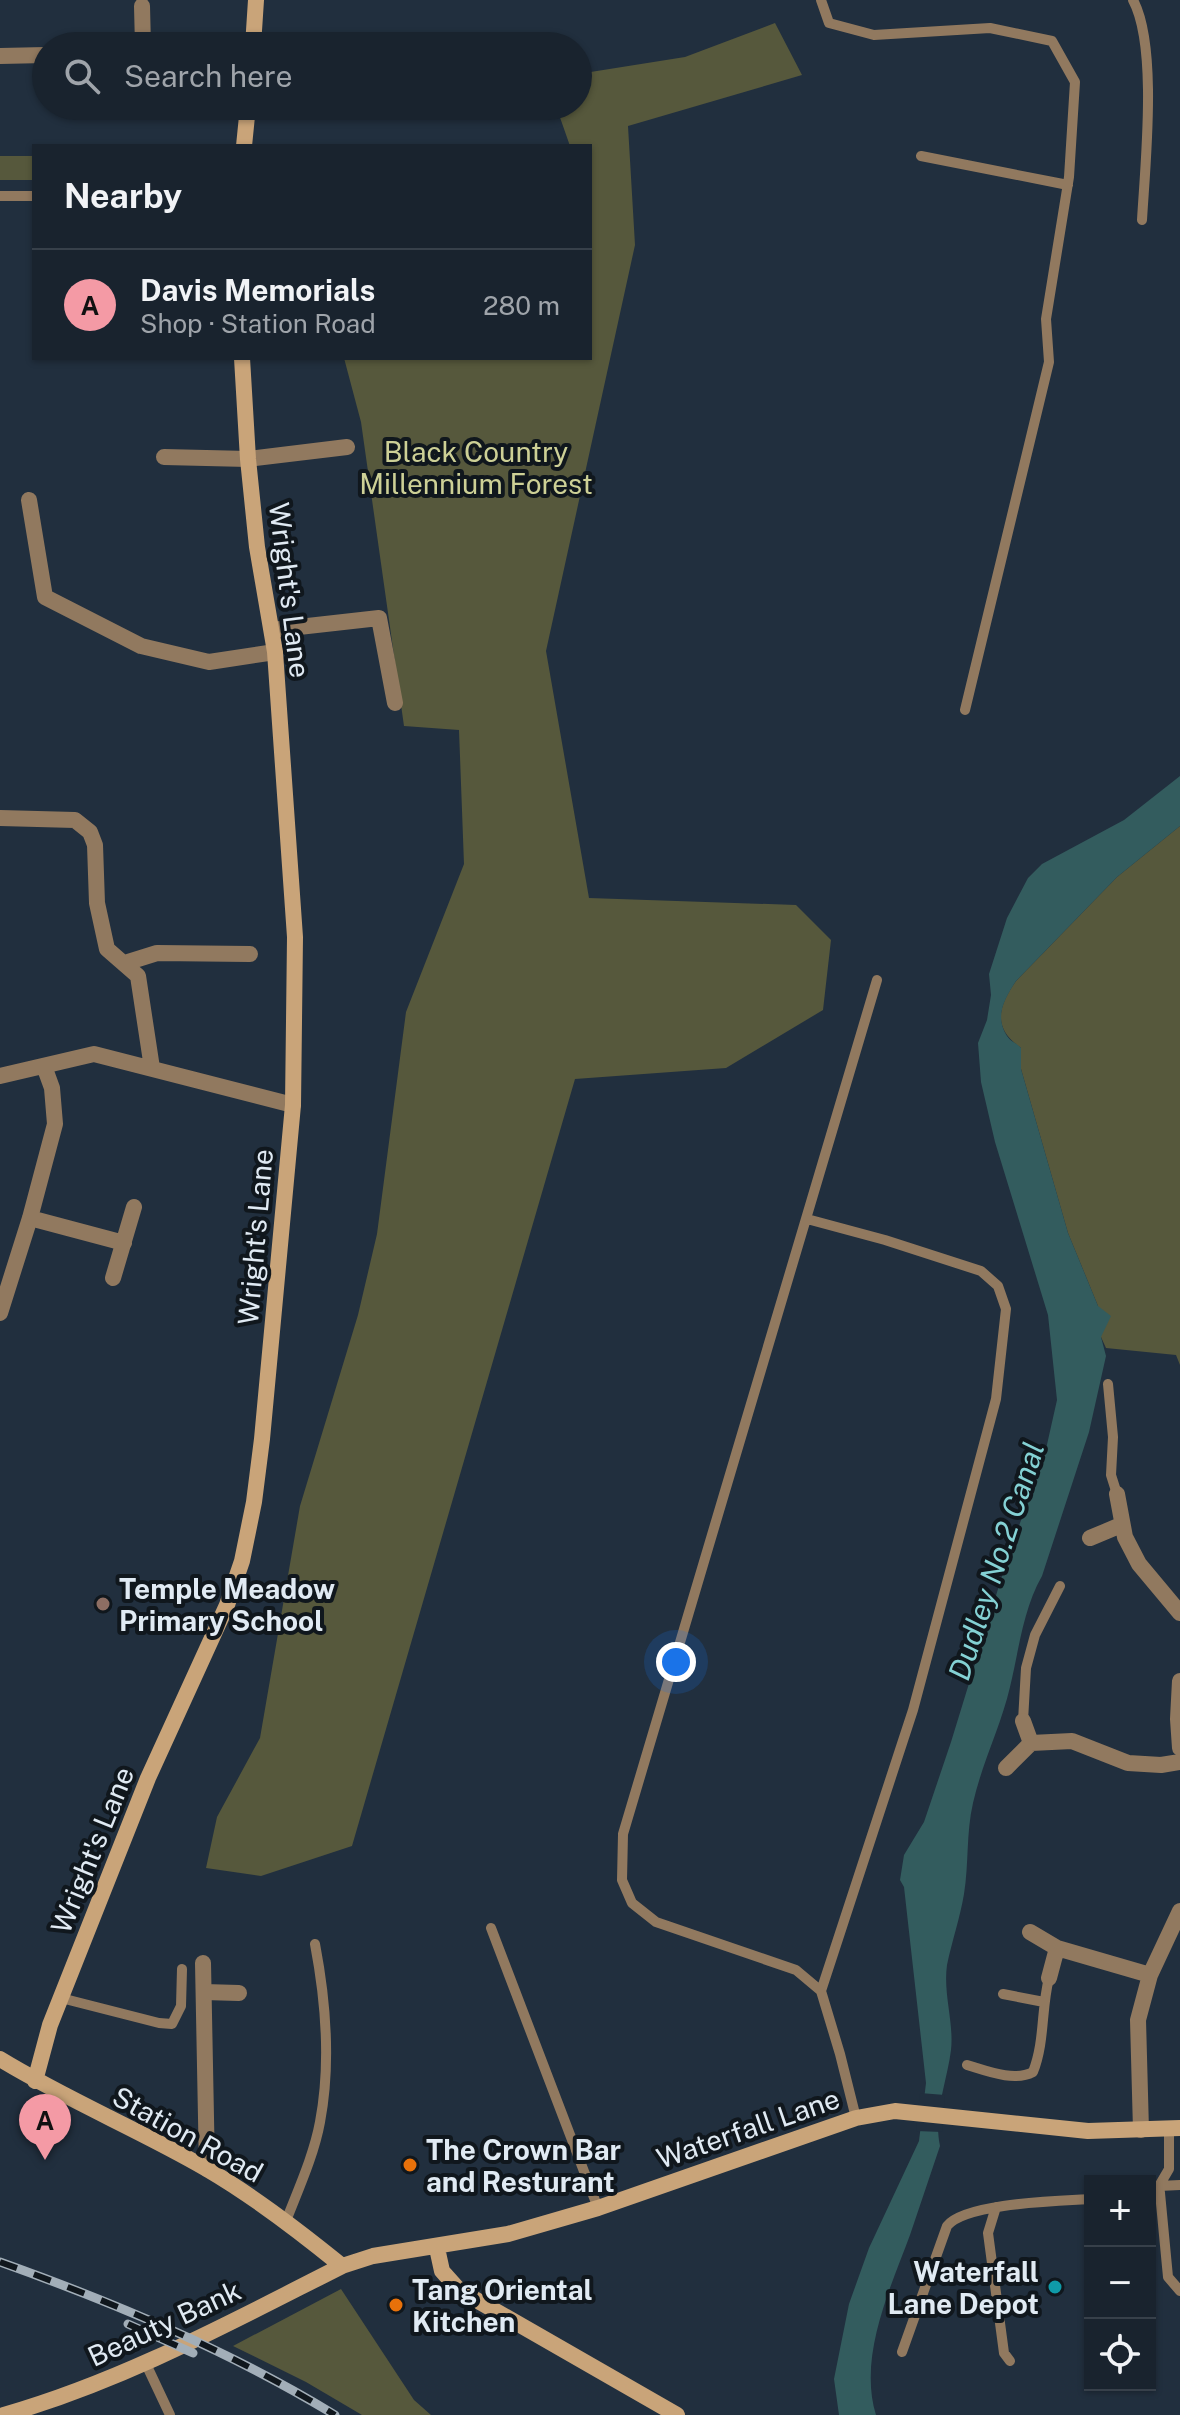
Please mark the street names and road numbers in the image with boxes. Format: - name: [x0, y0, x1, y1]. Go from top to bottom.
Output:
- street label: Wright's Lane: [263, 500, 317, 680]
- street label: Wright's Lane: [231, 1148, 279, 1326]
- street label: Wright's Lane: [44, 1762, 140, 1938]
- street label: Station Road: [107, 2079, 269, 2189]
- street label: Waterfall Lane: [652, 2081, 844, 2175]
- street label: Beauty Bank: [82, 2273, 246, 2373]

